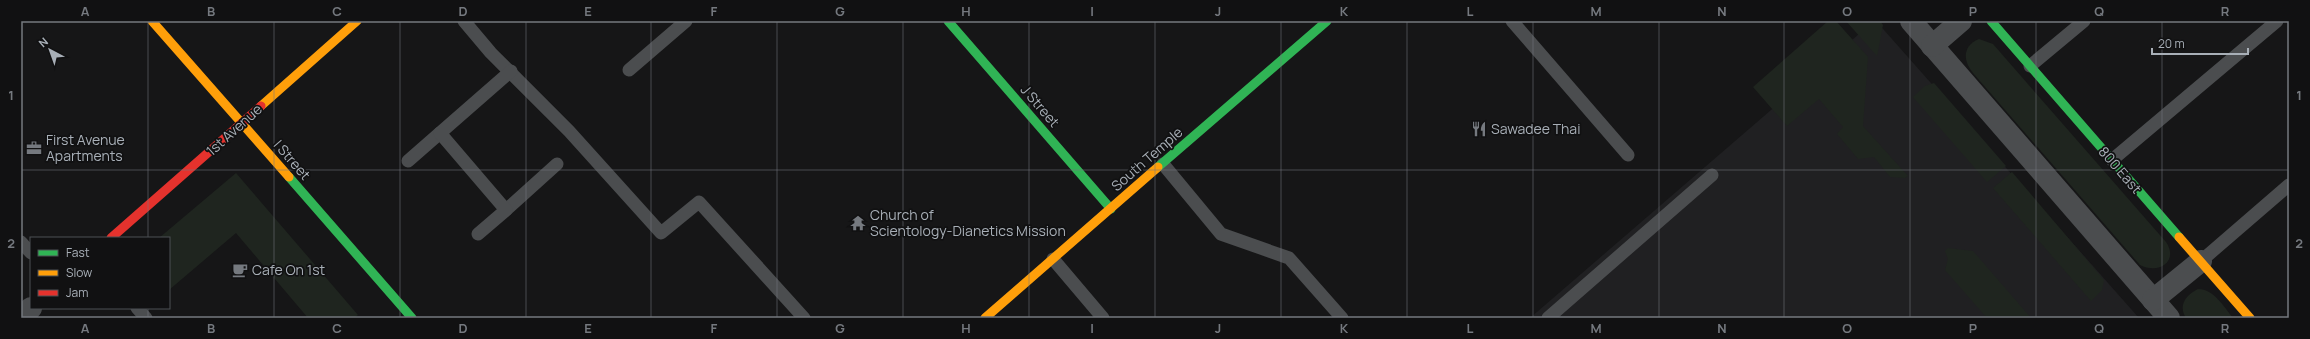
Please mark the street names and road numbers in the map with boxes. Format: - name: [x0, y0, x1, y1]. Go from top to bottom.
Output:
- street label: J Street: [1017, 80, 1064, 131]
- street label: 1st Avenue: [202, 99, 266, 160]
- street label: South Temple: [1107, 122, 1186, 195]
- street label: I Street: [270, 136, 315, 184]
- street label: 800 East: [2095, 142, 2146, 198]

